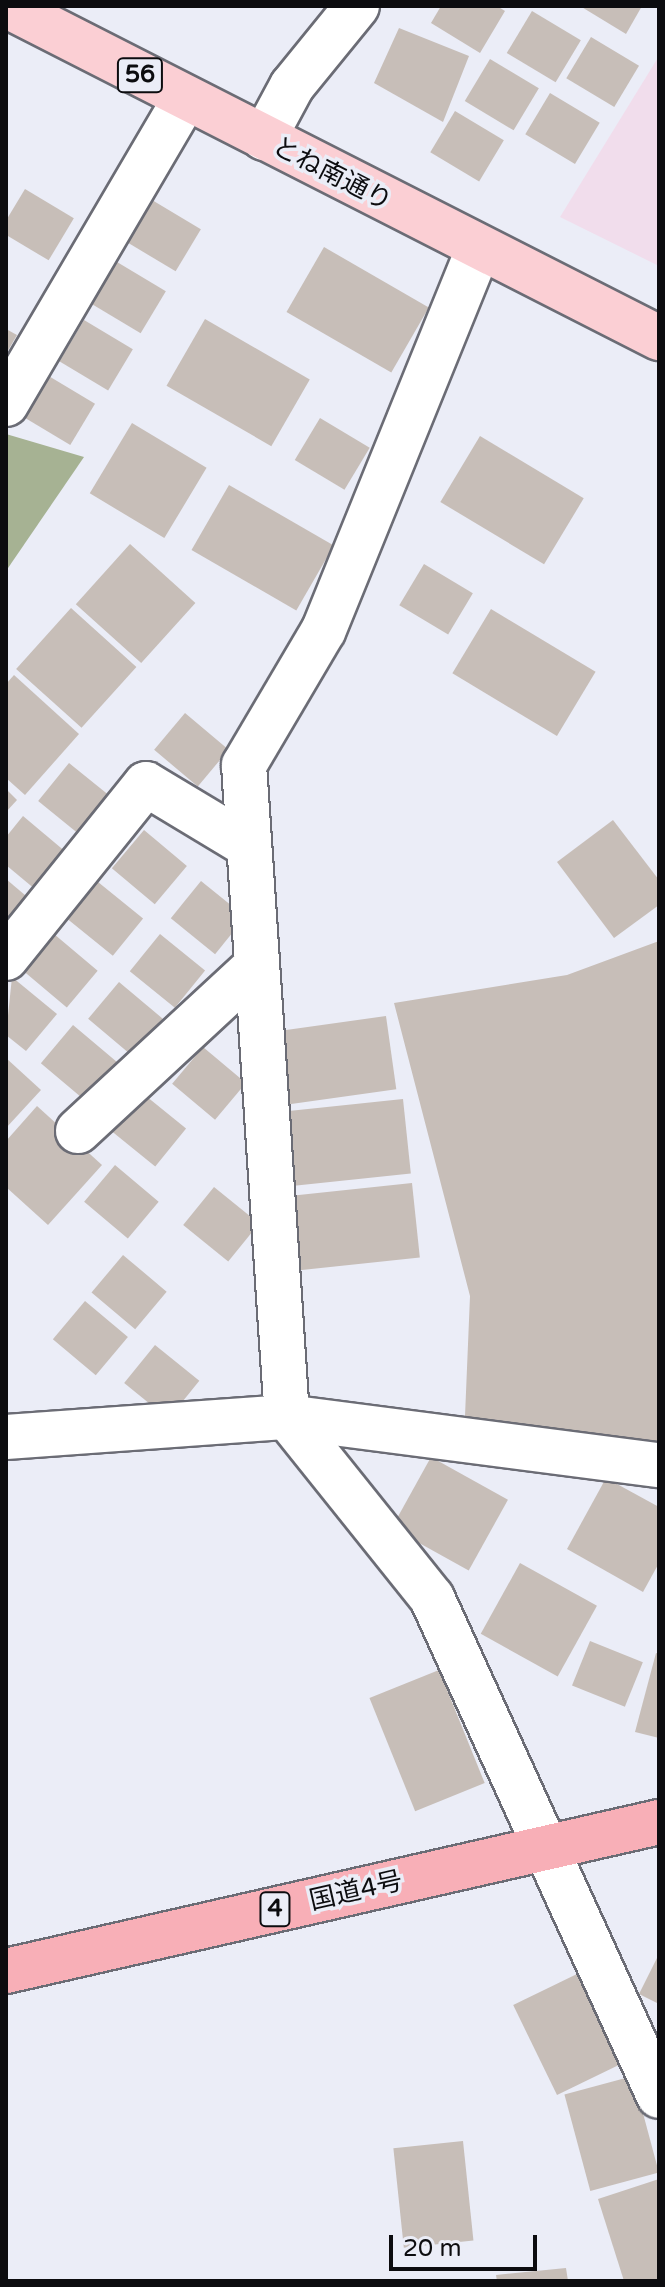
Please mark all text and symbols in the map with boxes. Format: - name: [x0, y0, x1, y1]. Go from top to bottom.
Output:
- road number: 56: [116, 55, 164, 95]
- street label: とね南通り: [267, 131, 397, 217]
- street label: 国道4号: [307, 1865, 405, 1917]
- road number: 4: [259, 1889, 291, 1929]
- scale bar: [393, 2219, 541, 2269]
- text: 20 m: [403, 2234, 461, 2263]

